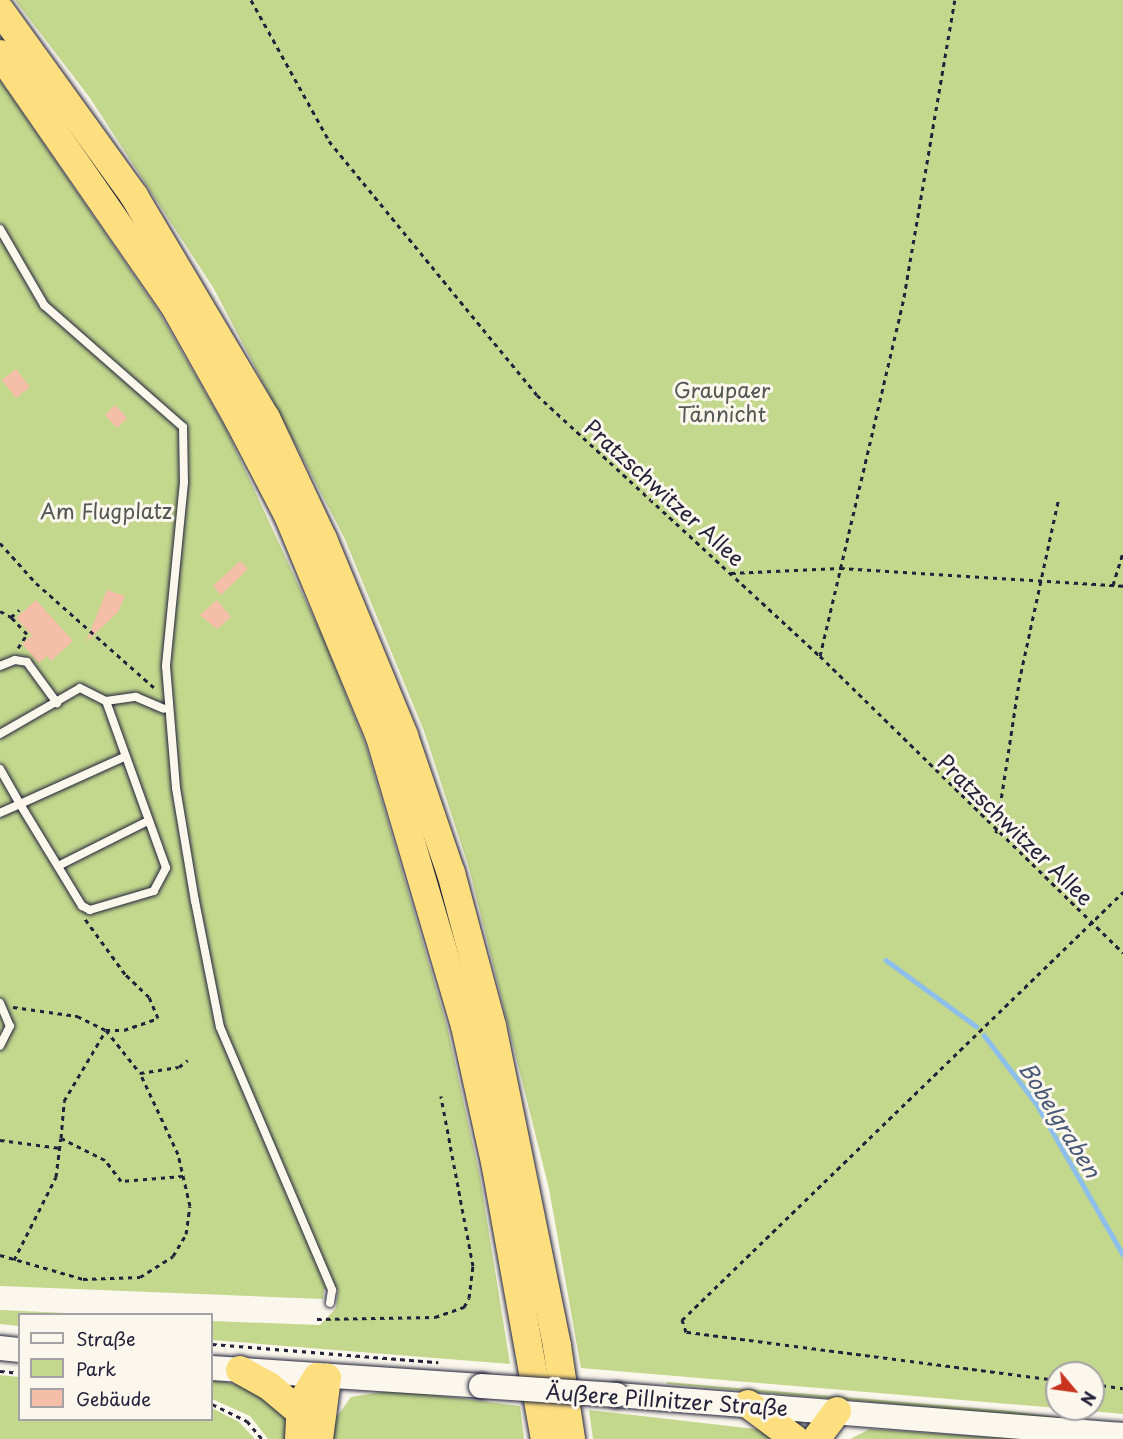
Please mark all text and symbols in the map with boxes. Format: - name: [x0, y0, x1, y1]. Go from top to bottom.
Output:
- park label: Graupaer Tännicht: [674, 376, 770, 426]
- street label: Pratzschwitzer Allee: [580, 413, 750, 571]
- park label: Am Flugplatz: [39, 497, 173, 523]
- street label: Pratzschwitzer Allee: [933, 748, 1099, 910]
- water label: Bobelgraben: [1015, 1056, 1107, 1182]
- legend: [18, 1313, 213, 1421]
- text: Straße: [76, 1325, 136, 1352]
- text: Park: [76, 1355, 116, 1382]
- north arrow: [1045, 1361, 1105, 1421]
- street label: Äußere Pillnitzer Straße: [544, 1378, 790, 1420]
- text: Gebäude: [76, 1385, 151, 1412]
- text: N: [1075, 1387, 1103, 1410]

